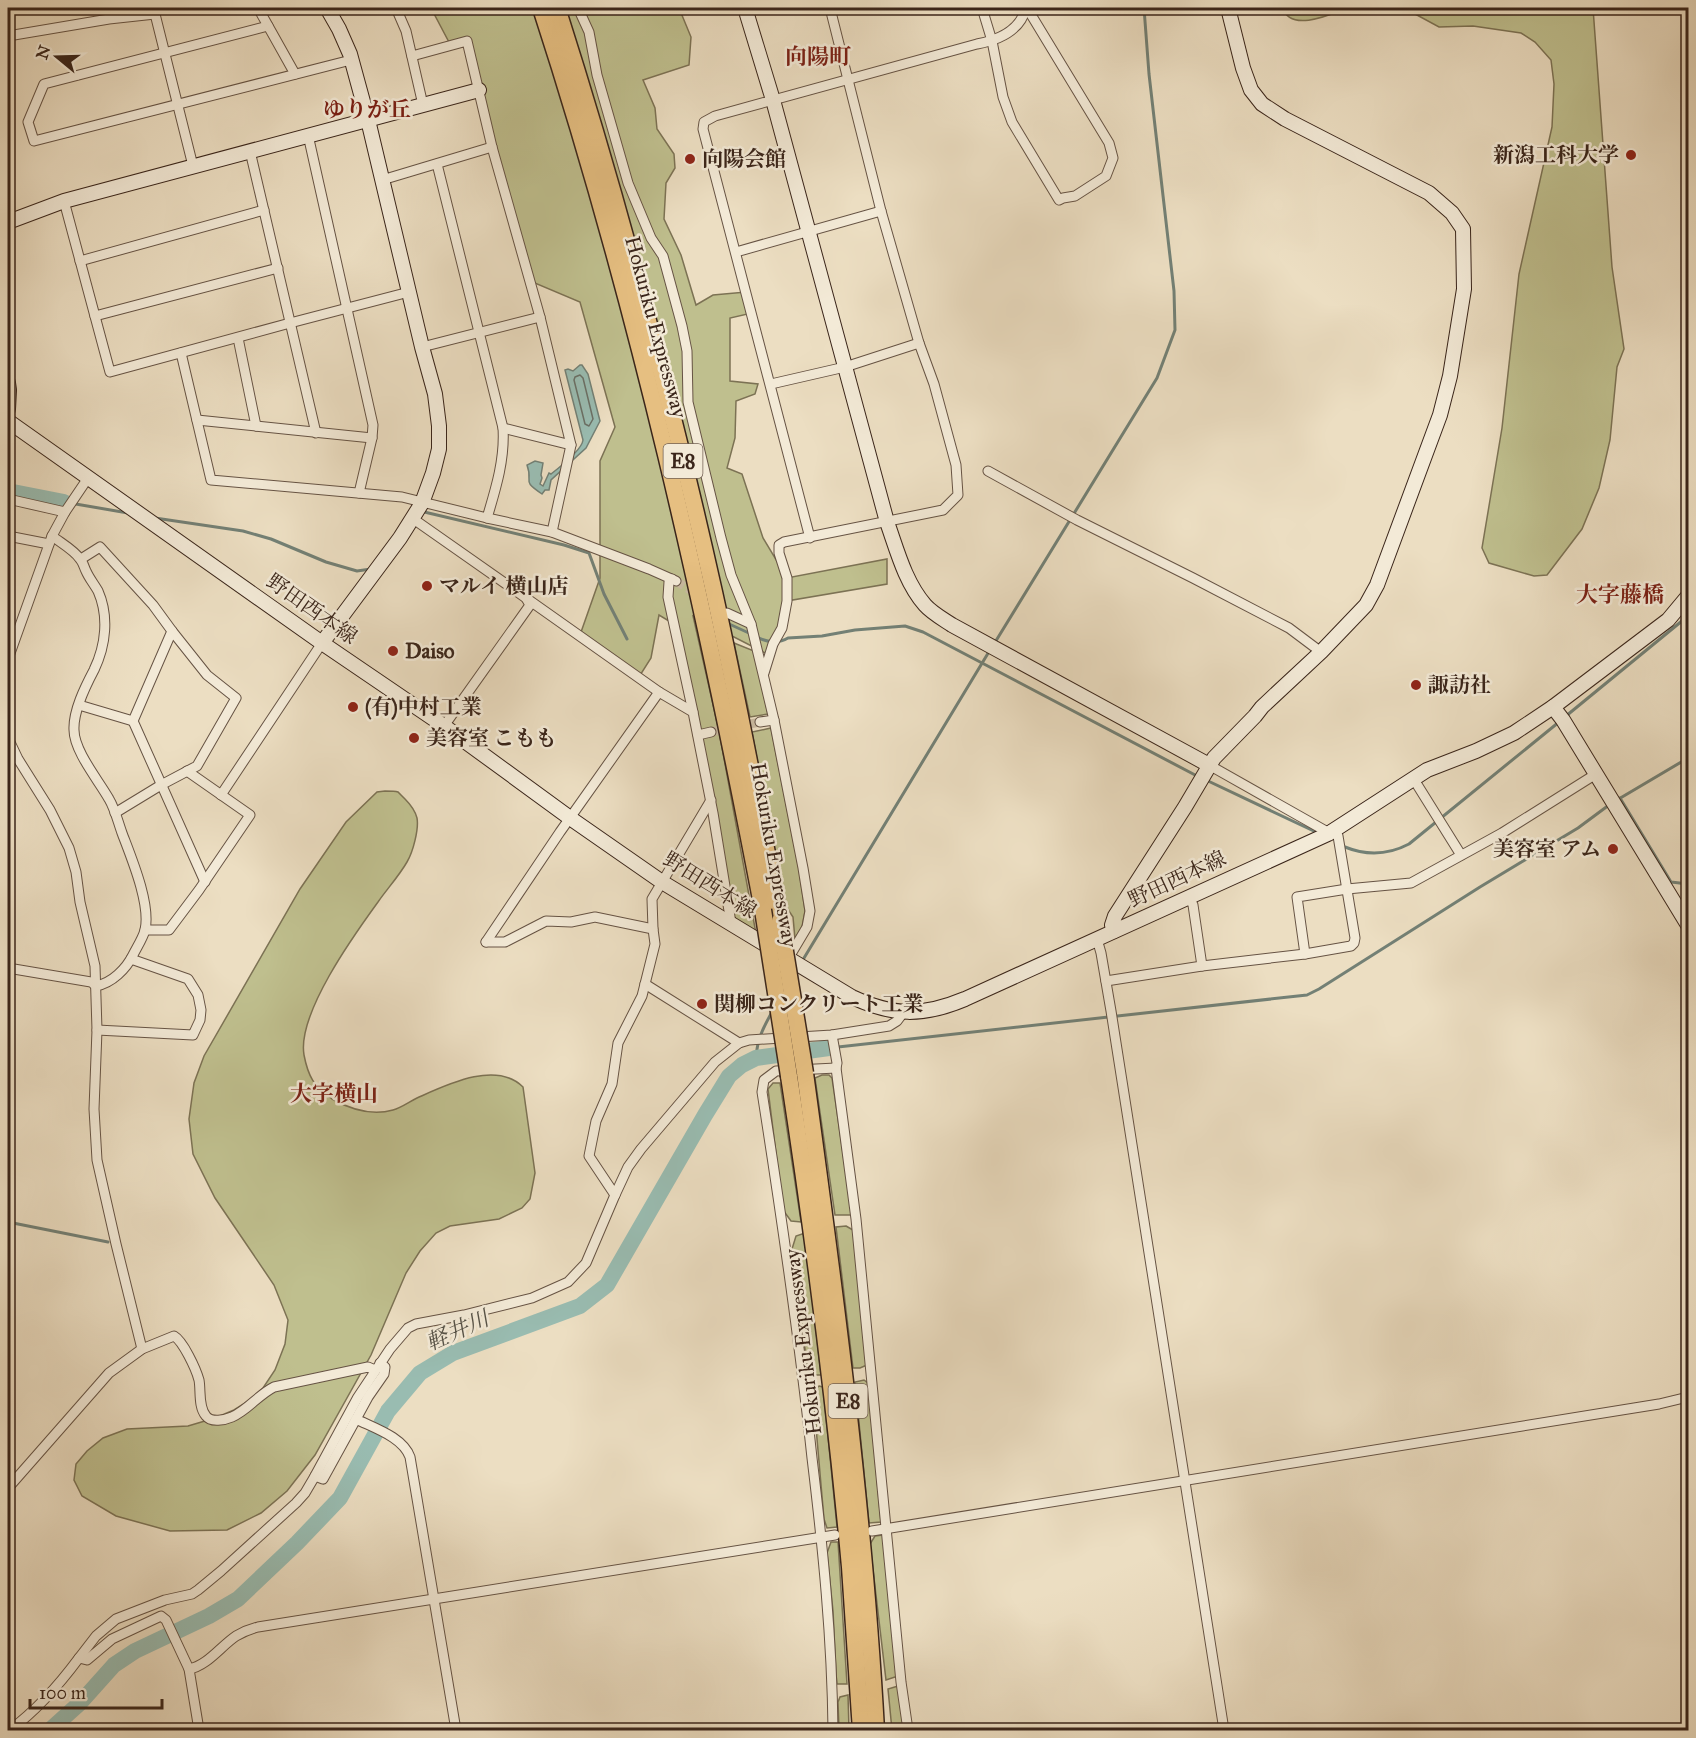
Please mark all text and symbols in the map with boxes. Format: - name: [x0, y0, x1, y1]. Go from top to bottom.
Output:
- north arrow: [27, 27, 87, 87]
- text: N: [32, 42, 55, 62]
- district label: 向陽町: [785, 43, 851, 70]
- district label: ゆりが丘: [323, 96, 411, 123]
- place label: 新潟工科大学: [1493, 142, 1619, 168]
- place label: 向陽会館: [702, 146, 786, 172]
- marker: 新潟工科大学: [1624, 148, 1638, 162]
- marker: 向陽会館: [683, 152, 697, 166]
- street label: Hokuriku Expressway: [619, 233, 693, 422]
- road number: E8: [664, 444, 702, 478]
- street label: 野田西本線: [262, 568, 362, 650]
- place label: マルイ 横山店: [439, 573, 568, 599]
- marker: マルイ 横山店: [420, 579, 434, 593]
- district label: 大字藤橋: [1576, 581, 1664, 608]
- place label: Daiso: [405, 638, 455, 664]
- marker: Daiso: [386, 644, 400, 658]
- place label: 諏訪社: [1428, 672, 1491, 698]
- marker: 諏訪社: [1409, 678, 1423, 692]
- place label: (有)中村工業: [365, 694, 482, 720]
- marker: (有)中村工業: [346, 700, 360, 714]
- place label: 美容室 こもも: [426, 725, 557, 751]
- marker: 美容室 こもも: [407, 731, 421, 745]
- street label: Hokuriku Expressway: [745, 761, 803, 951]
- place label: 美容室 アム: [1493, 836, 1601, 862]
- marker: 美容室 アム: [1606, 842, 1620, 856]
- street label: 野田西本線: [1124, 845, 1230, 913]
- street label: 野田西本線: [659, 846, 761, 924]
- place label: 関柳コンクリート工業: [714, 991, 924, 1017]
- marker: 関柳コンクリート工業: [695, 997, 709, 1011]
- district label: 大字横山: [290, 1080, 378, 1107]
- street label: Hokuriku Expressway: [779, 1246, 827, 1437]
- water label: 軽井川: [422, 1304, 495, 1356]
- road number: E8: [828, 1384, 868, 1418]
- scale bar: [30, 1672, 162, 1710]
- text: 100 m: [39, 1682, 86, 1704]

